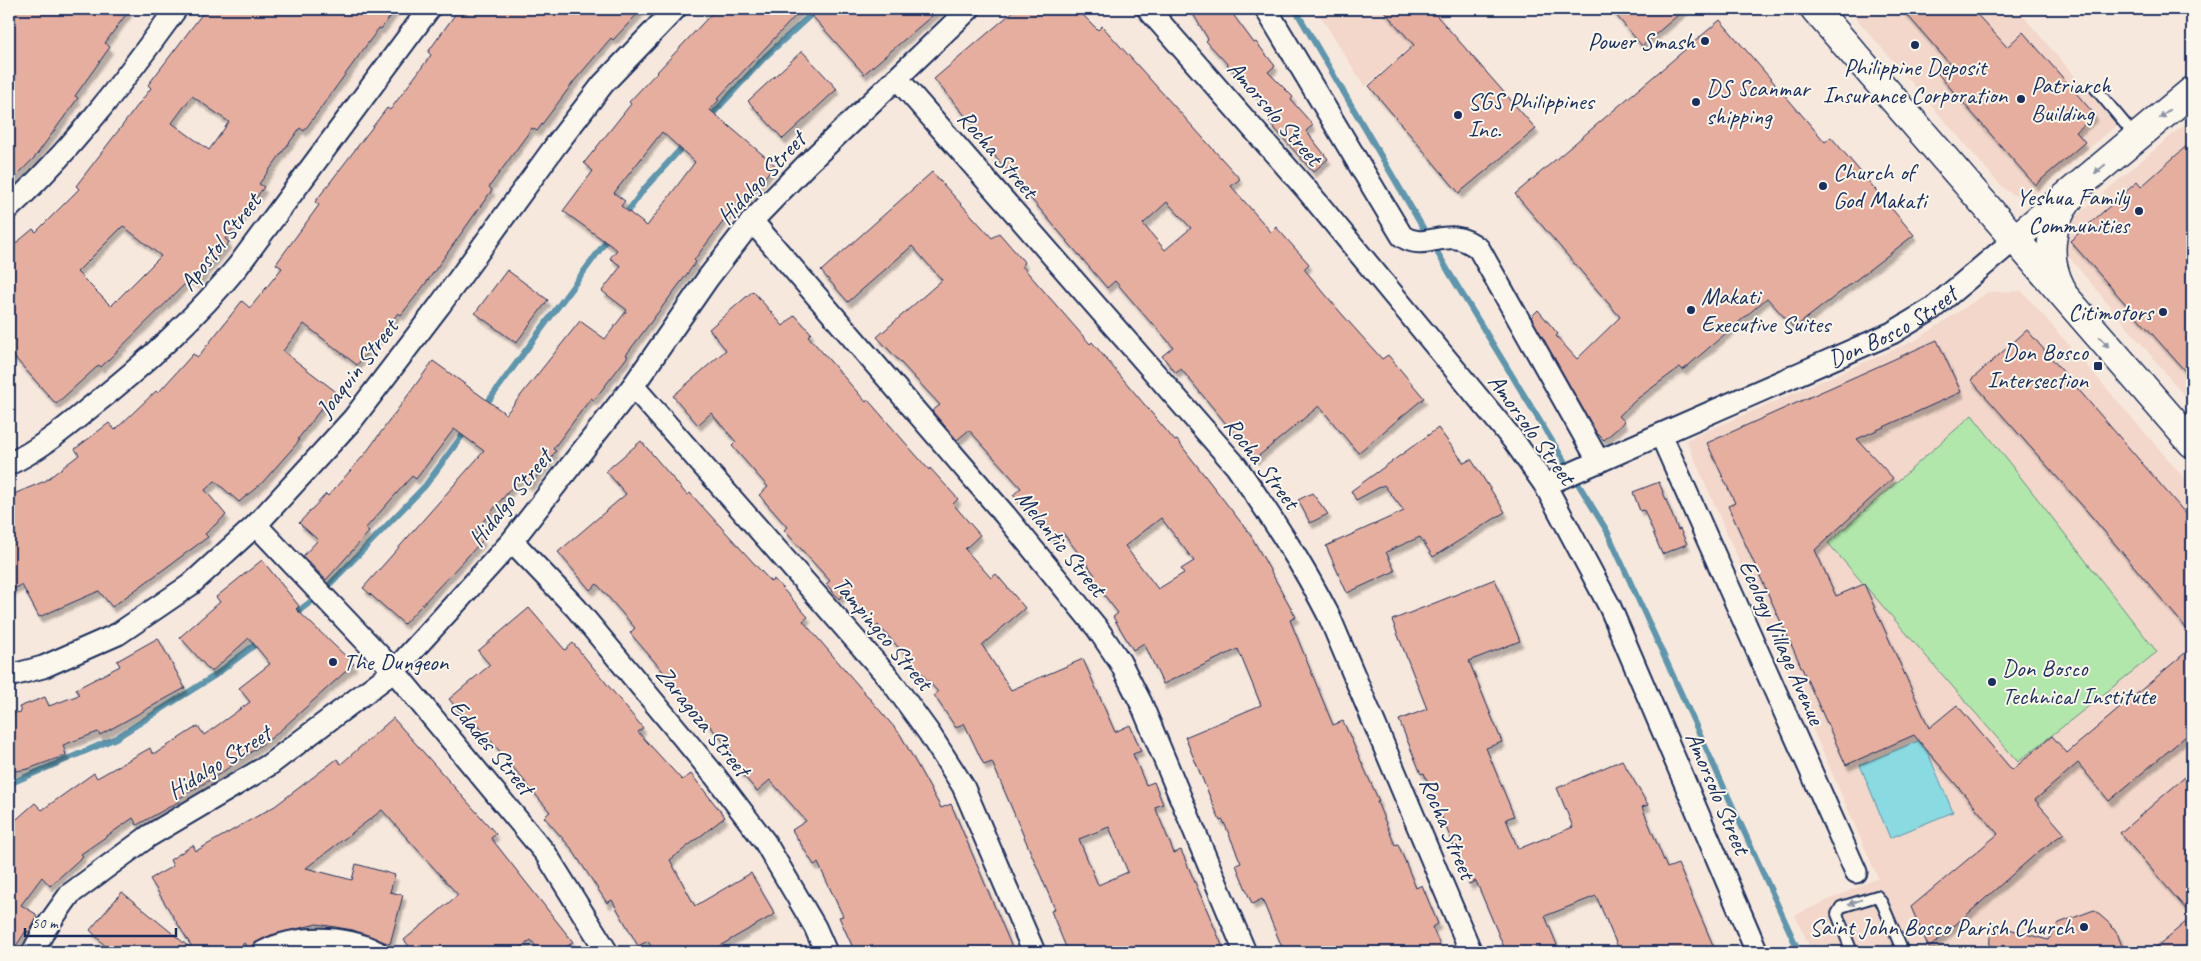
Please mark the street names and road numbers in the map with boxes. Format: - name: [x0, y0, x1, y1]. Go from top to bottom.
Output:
- street label: Amorsolo Street: [1221, 54, 1330, 173]
- street label: Rocha Street: [951, 103, 1046, 206]
- street label: Hidalgo Street: [710, 123, 814, 231]
- street label: Apostol Street: [173, 186, 269, 297]
- street label: Don Bosco Street: [1823, 278, 1965, 374]
- street label: Joaquin Street: [309, 311, 406, 424]
- street label: Amorsolo Street: [1482, 368, 1584, 492]
- street label: Rocha Street: [1218, 411, 1308, 517]
- street label: Hidalgo Street: [462, 441, 560, 553]
- street label: Melantic Street: [1009, 484, 1114, 604]
- street label: Ecology Village Avenue: [1732, 555, 1833, 731]
- street label: Tampingco Street: [826, 570, 941, 698]
- street label: Zaragoza Street: [649, 660, 759, 785]
- street label: Edades Street: [443, 693, 543, 803]
- street label: Hidalgo Street: [162, 717, 279, 806]
- street label: Amorsolo Street: [1679, 727, 1758, 861]
- street label: Rocha Street: [1413, 773, 1484, 885]

